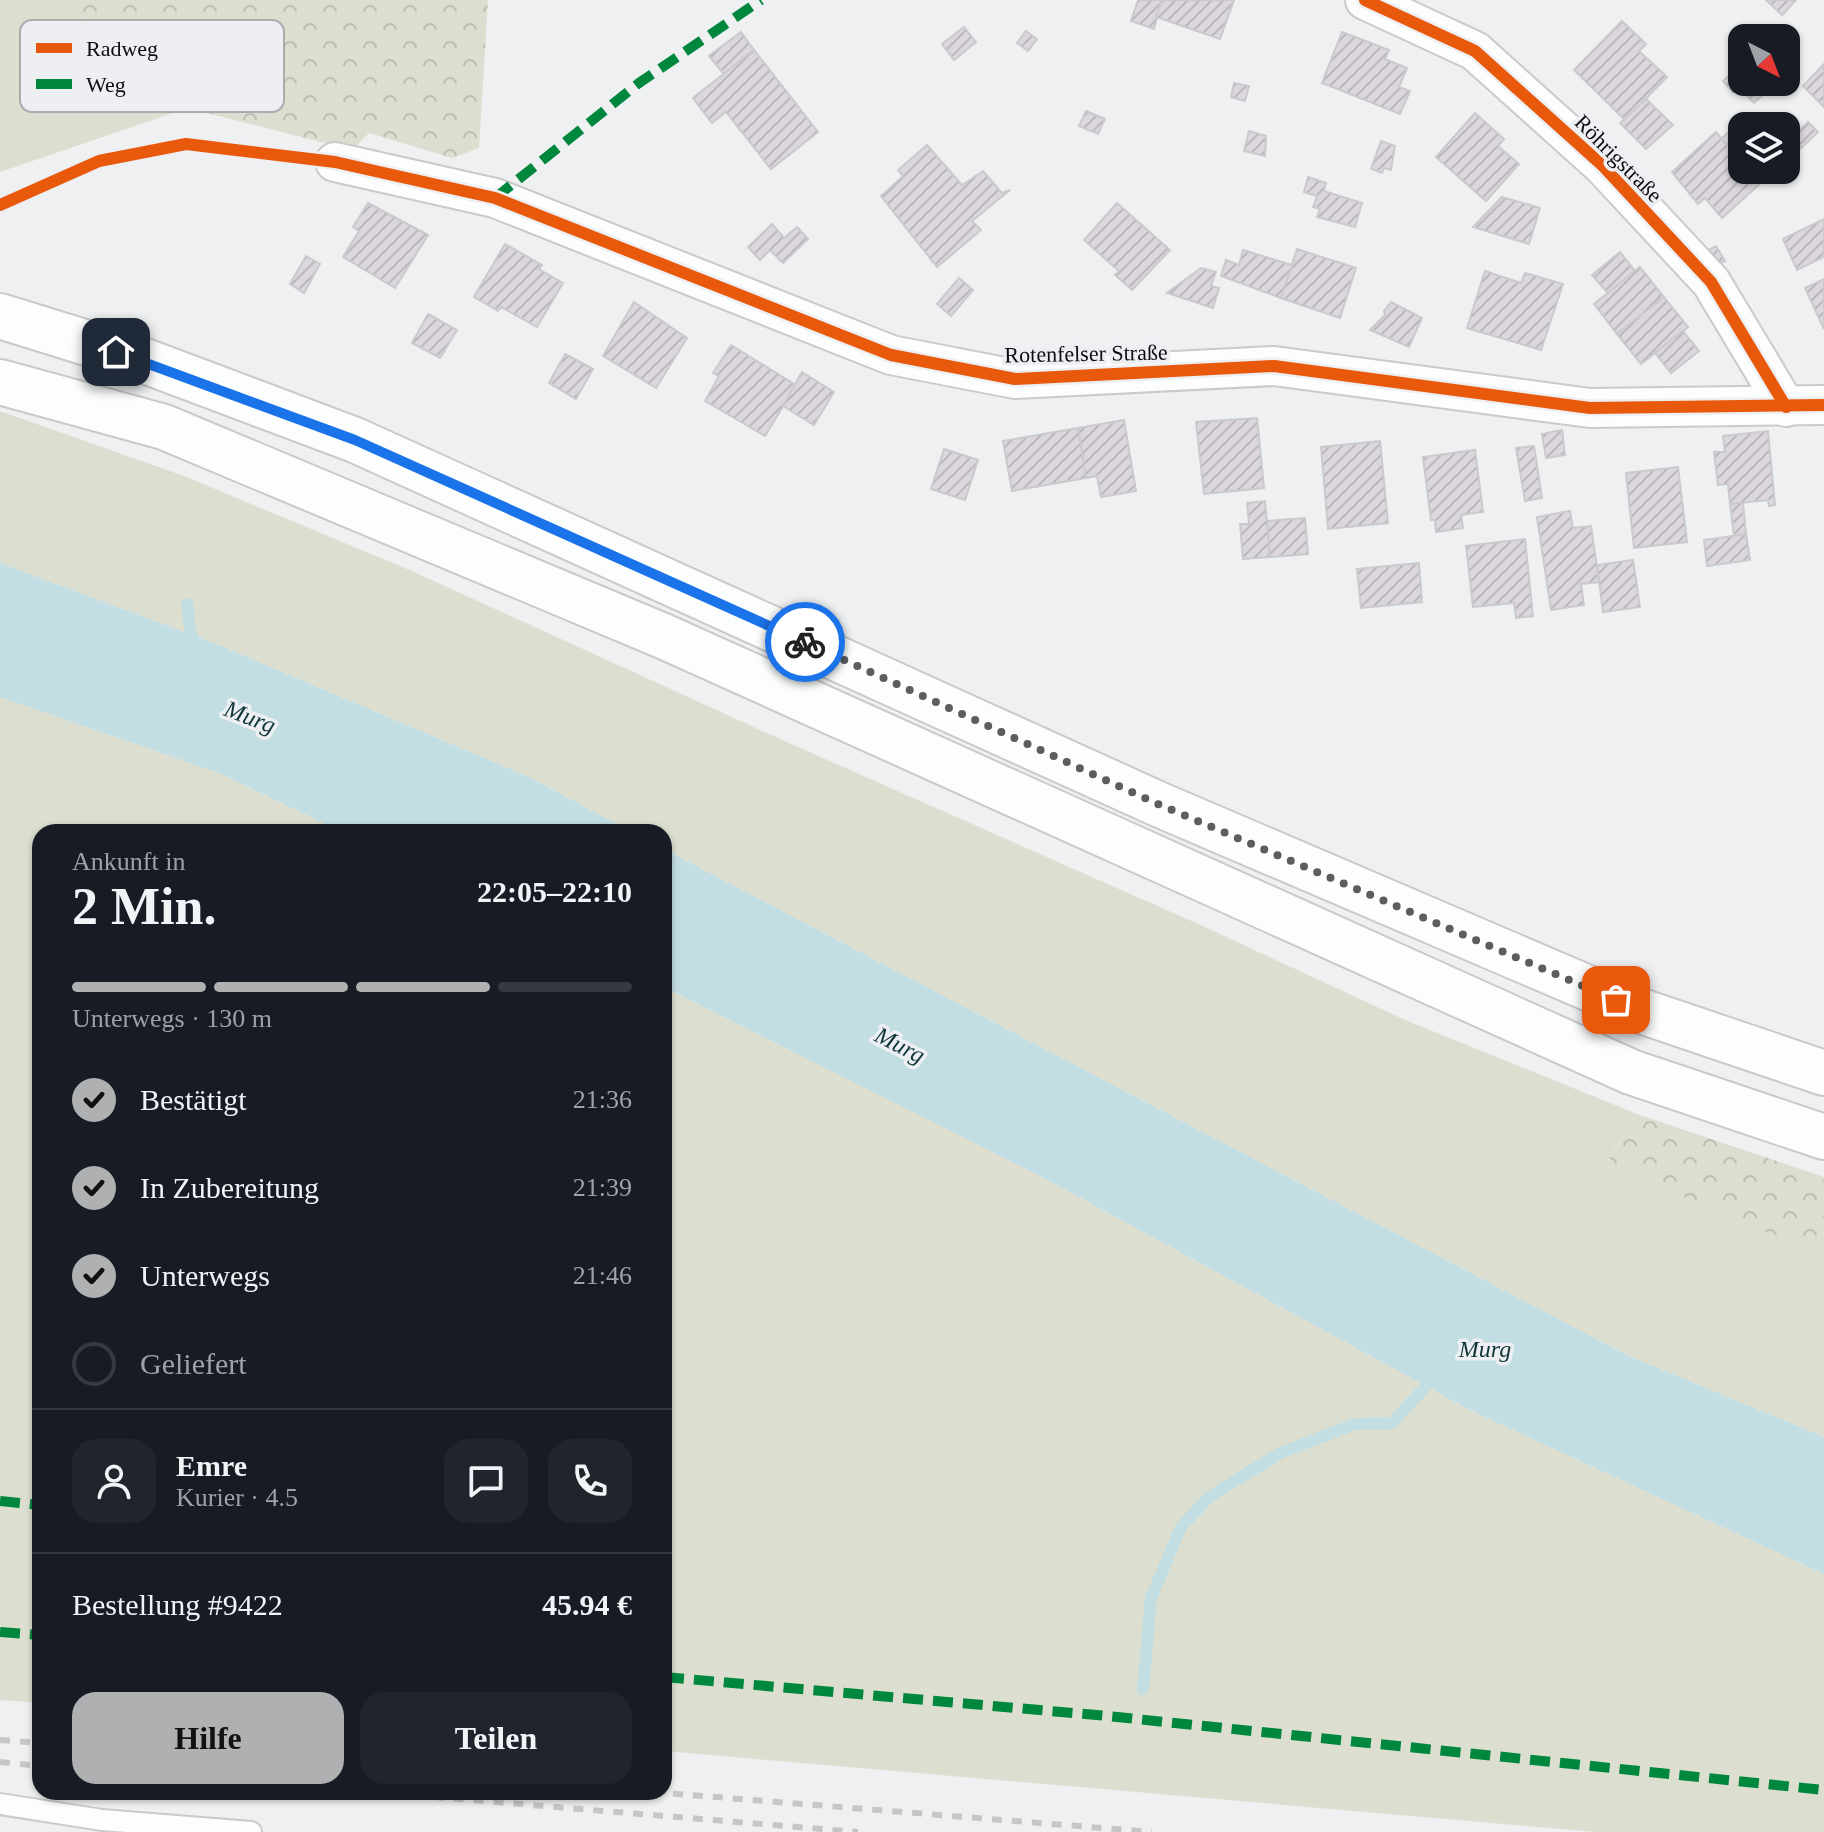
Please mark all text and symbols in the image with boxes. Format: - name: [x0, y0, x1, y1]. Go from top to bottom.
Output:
- legend: [20, 20, 284, 112]
- north arrow: [1728, 24, 1800, 96]
- map controls: [1728, 24, 1800, 184]
- text: Radweg: [86, 36, 158, 61]
- text: Weg: [86, 72, 126, 97]
- street label: Röhrigstraße: [1570, 109, 1668, 207]
- button: layers: [1728, 112, 1800, 184]
- pin: [82, 318, 150, 386]
- icon: home: [94, 330, 138, 374]
- street label: Rotenfelser Straße: [1004, 340, 1168, 367]
- courier: [765, 602, 845, 682]
- icon: bike: [783, 620, 827, 664]
- water label: Murg: [220, 695, 279, 739]
- text: Ankunft in: [72, 847, 185, 876]
- text: 22:05–22:10: [477, 875, 632, 908]
- text: 2 Min.: [72, 878, 216, 935]
- pin: [1582, 966, 1650, 1034]
- icon: bag: [1594, 978, 1638, 1022]
- text: Unterwegs · 130 m: [72, 1004, 272, 1033]
- water label: Murg: [870, 1021, 929, 1068]
- icon: check: [72, 1078, 116, 1122]
- text: Bestätigt: [140, 1083, 247, 1116]
- text: 21:36: [573, 1085, 632, 1114]
- icon: check: [72, 1166, 116, 1210]
- text: In Zubereitung: [140, 1171, 319, 1204]
- text: 21:39: [573, 1173, 632, 1202]
- icon: check: [72, 1254, 116, 1298]
- text: Unterwegs: [140, 1259, 270, 1292]
- text: 21:46: [573, 1261, 632, 1290]
- water label: Murg: [1458, 1336, 1511, 1362]
- text: Geliefert: [140, 1347, 247, 1380]
- button: person: [72, 1439, 156, 1523]
- button: chat: [444, 1439, 528, 1523]
- button: phone: [548, 1439, 632, 1523]
- text: Emre: [176, 1449, 247, 1482]
- text: Kurier · 4.5: [176, 1483, 298, 1512]
- text: Bestellung #9422: [72, 1588, 283, 1621]
- text: 45.94 €: [542, 1588, 632, 1621]
- button: Hilfe: [72, 1692, 344, 1784]
- button: Teilen: [360, 1692, 632, 1784]

